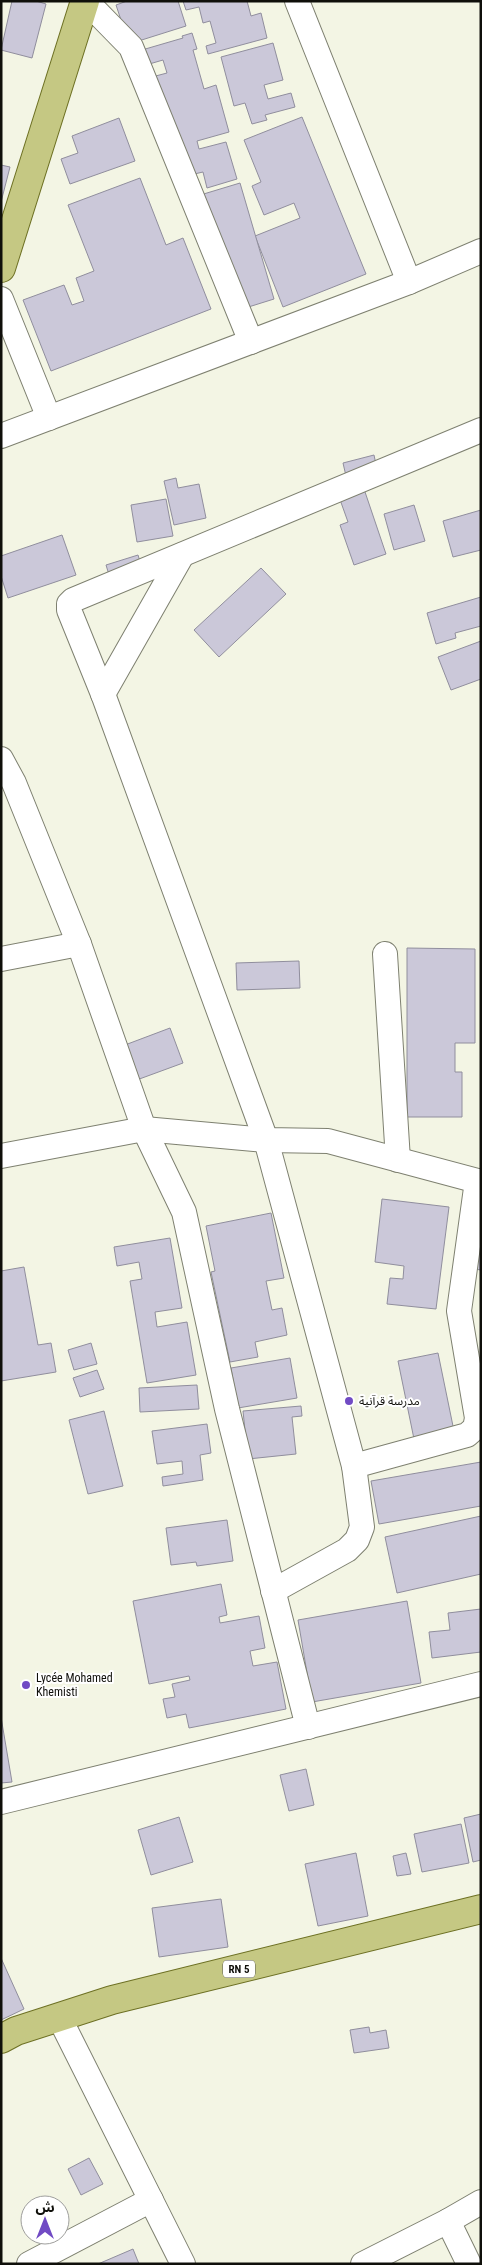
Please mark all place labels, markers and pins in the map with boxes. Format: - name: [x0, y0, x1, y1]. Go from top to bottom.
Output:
- place label: مدرسة قرآنية: [359, 1394, 420, 1408]
- marker: مدرسة قرآنية: [343, 1395, 355, 1407]
- place label: Lycée Mohamed Khemisti: [36, 1671, 113, 1699]
- marker: Lycée Mohamed Khemisti: [20, 1679, 32, 1691]

